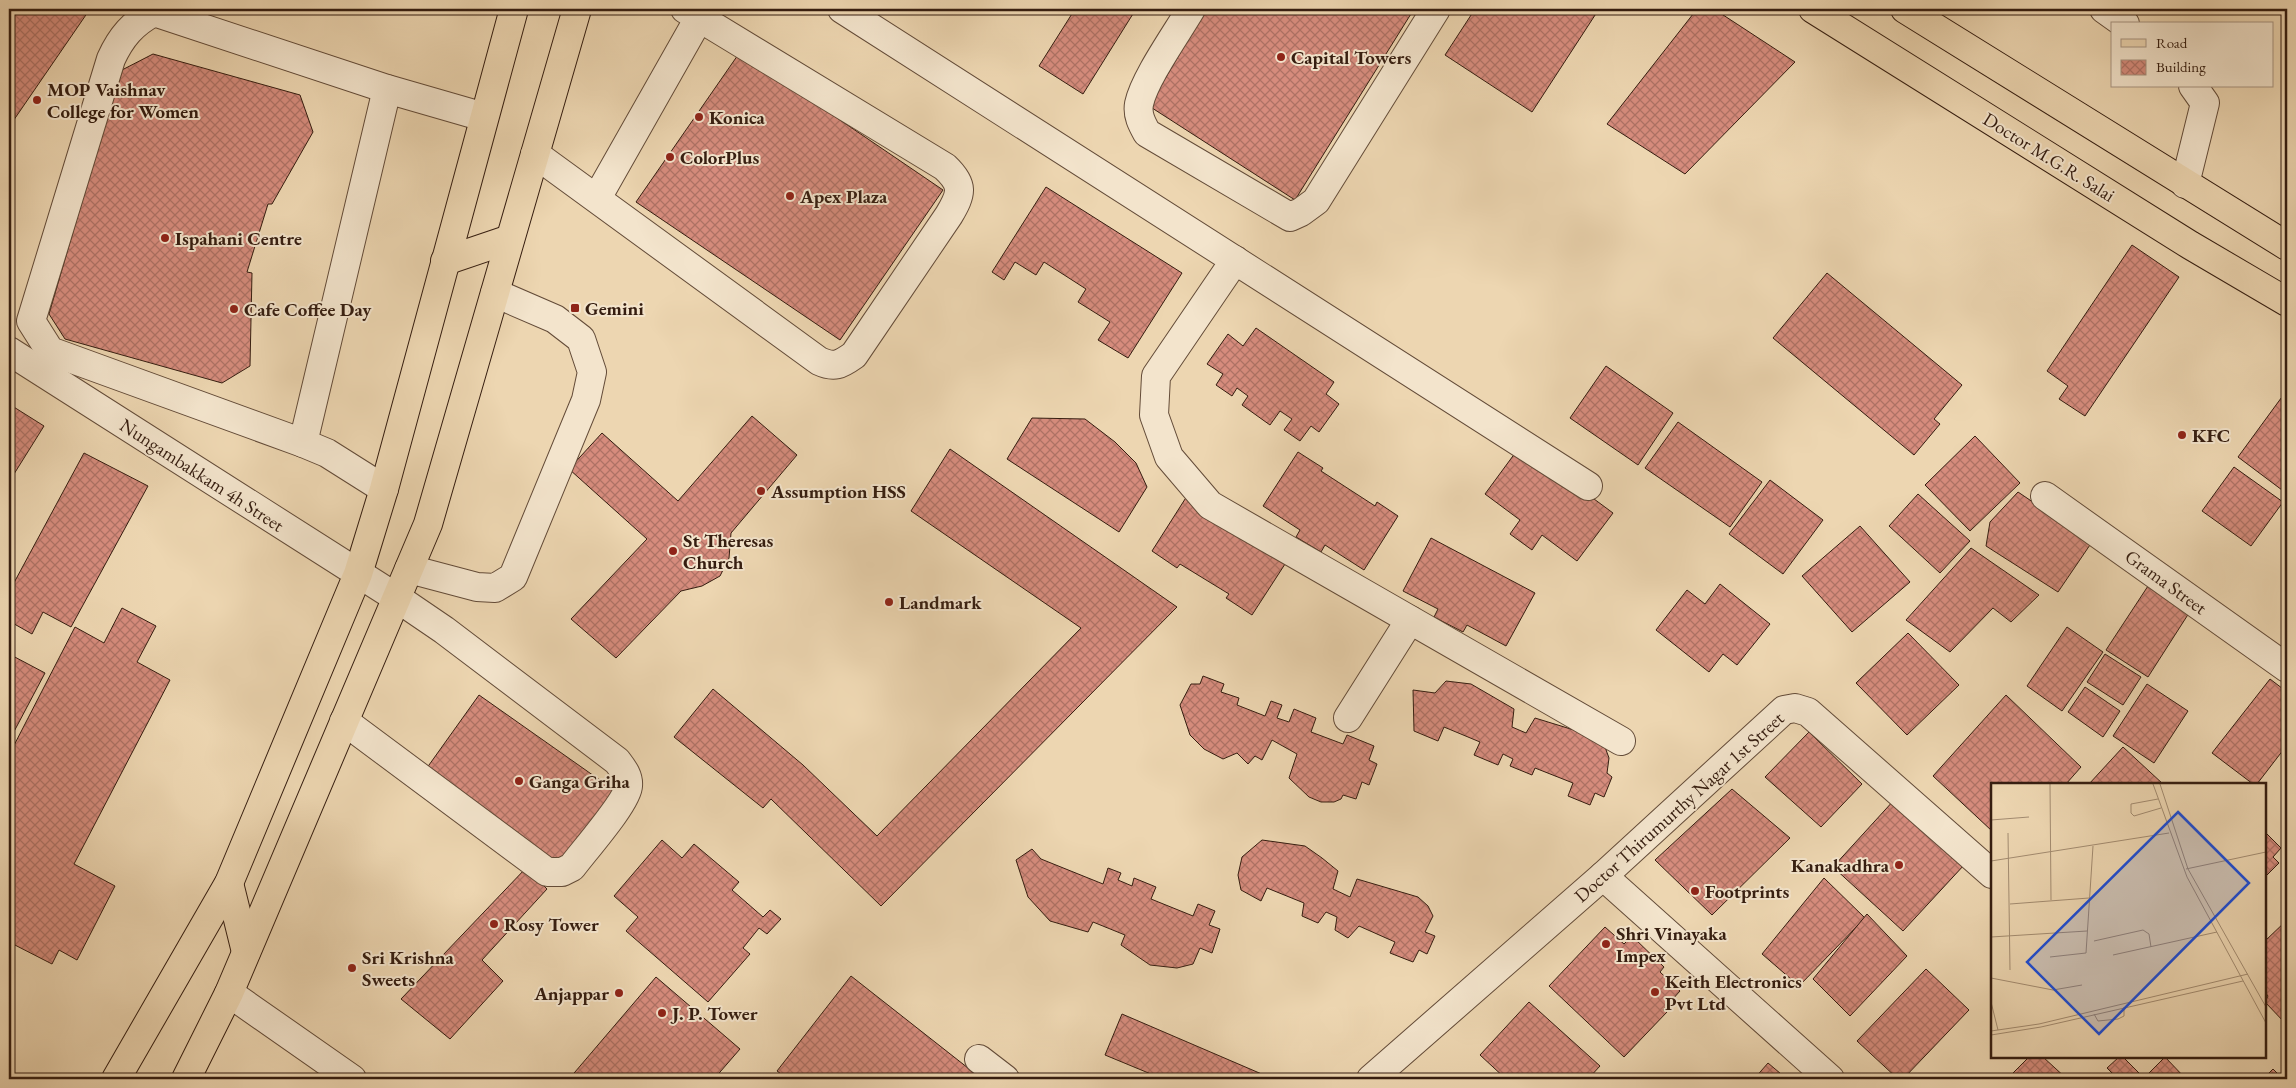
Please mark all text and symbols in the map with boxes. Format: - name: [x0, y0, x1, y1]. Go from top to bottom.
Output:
- legend: [2111, 22, 2274, 88]
- text: Road: [2156, 33, 2188, 52]
- place label: Capital Towers: [1291, 45, 1411, 70]
- marker: Capital Towers: [1275, 51, 1287, 63]
- text: Building: [2156, 57, 2206, 76]
- place label: MOP Vaishnav College for Women: [47, 77, 199, 124]
- marker: MOP Vaishnav College for Women: [31, 94, 43, 106]
- place label: Konica: [709, 105, 766, 130]
- street label: Doctor M.G.R. Salai: [1978, 106, 2120, 208]
- marker: Konica: [693, 111, 705, 123]
- place label: ColorPlus: [680, 145, 760, 170]
- marker: ColorPlus: [664, 151, 676, 163]
- place label: Apex Plaza: [799, 184, 888, 209]
- marker: Apex Plaza: [784, 190, 796, 202]
- place label: Ispahani Centre: [175, 226, 302, 251]
- marker: Ispahani Centre: [159, 232, 171, 244]
- place label: Gemini: [585, 296, 644, 321]
- place label: Cafe Coffee Day: [244, 297, 372, 322]
- marker: Gemini: [569, 302, 581, 314]
- marker: Cafe Coffee Day: [228, 303, 240, 315]
- street label: Nungambakkam 4h Street: [115, 412, 289, 538]
- place label: KFC: [2192, 423, 2230, 448]
- marker: KFC: [2176, 429, 2188, 441]
- place label: Assumption HSS: [770, 479, 906, 504]
- marker: Assumption HSS: [755, 485, 767, 497]
- place label: St Theresas Church: [683, 528, 773, 575]
- street label: Grama Street: [2120, 544, 2212, 620]
- marker: St Theresas Church: [667, 545, 679, 557]
- place label: Landmark: [899, 590, 982, 615]
- marker: Landmark: [883, 596, 895, 608]
- street label: Doctor Thirumurthy Nagar 1st Street: [1569, 706, 1789, 908]
- place label: Ganga Griha: [529, 769, 631, 794]
- marker: Ganga Griha: [513, 775, 525, 787]
- inset map: [1991, 783, 2266, 1058]
- place label: Kanakadhra: [1791, 853, 1890, 878]
- marker: Kanakadhra: [1893, 859, 1905, 871]
- place label: Footprints: [1705, 879, 1789, 904]
- marker: Footprints: [1689, 885, 1701, 897]
- place label: Rosy Tower: [504, 912, 599, 937]
- marker: Rosy Tower: [488, 918, 500, 930]
- place label: Shri Vinayaka Impex: [1616, 921, 1727, 968]
- marker: Shri Vinayaka Impex: [1600, 938, 1612, 950]
- place label: Sri Krishna Sweets: [362, 945, 455, 992]
- marker: Sri Krishna Sweets: [346, 962, 358, 974]
- place label: Keith Electronics Pvt Ltd: [1665, 969, 1802, 1016]
- place label: Anjappar: [533, 981, 609, 1006]
- marker: Keith Electronics Pvt Ltd: [1649, 986, 1661, 998]
- marker: Anjappar: [613, 987, 625, 999]
- place label: J. P. Tower: [670, 1001, 758, 1026]
- marker: J. P. Tower: [656, 1007, 668, 1019]

